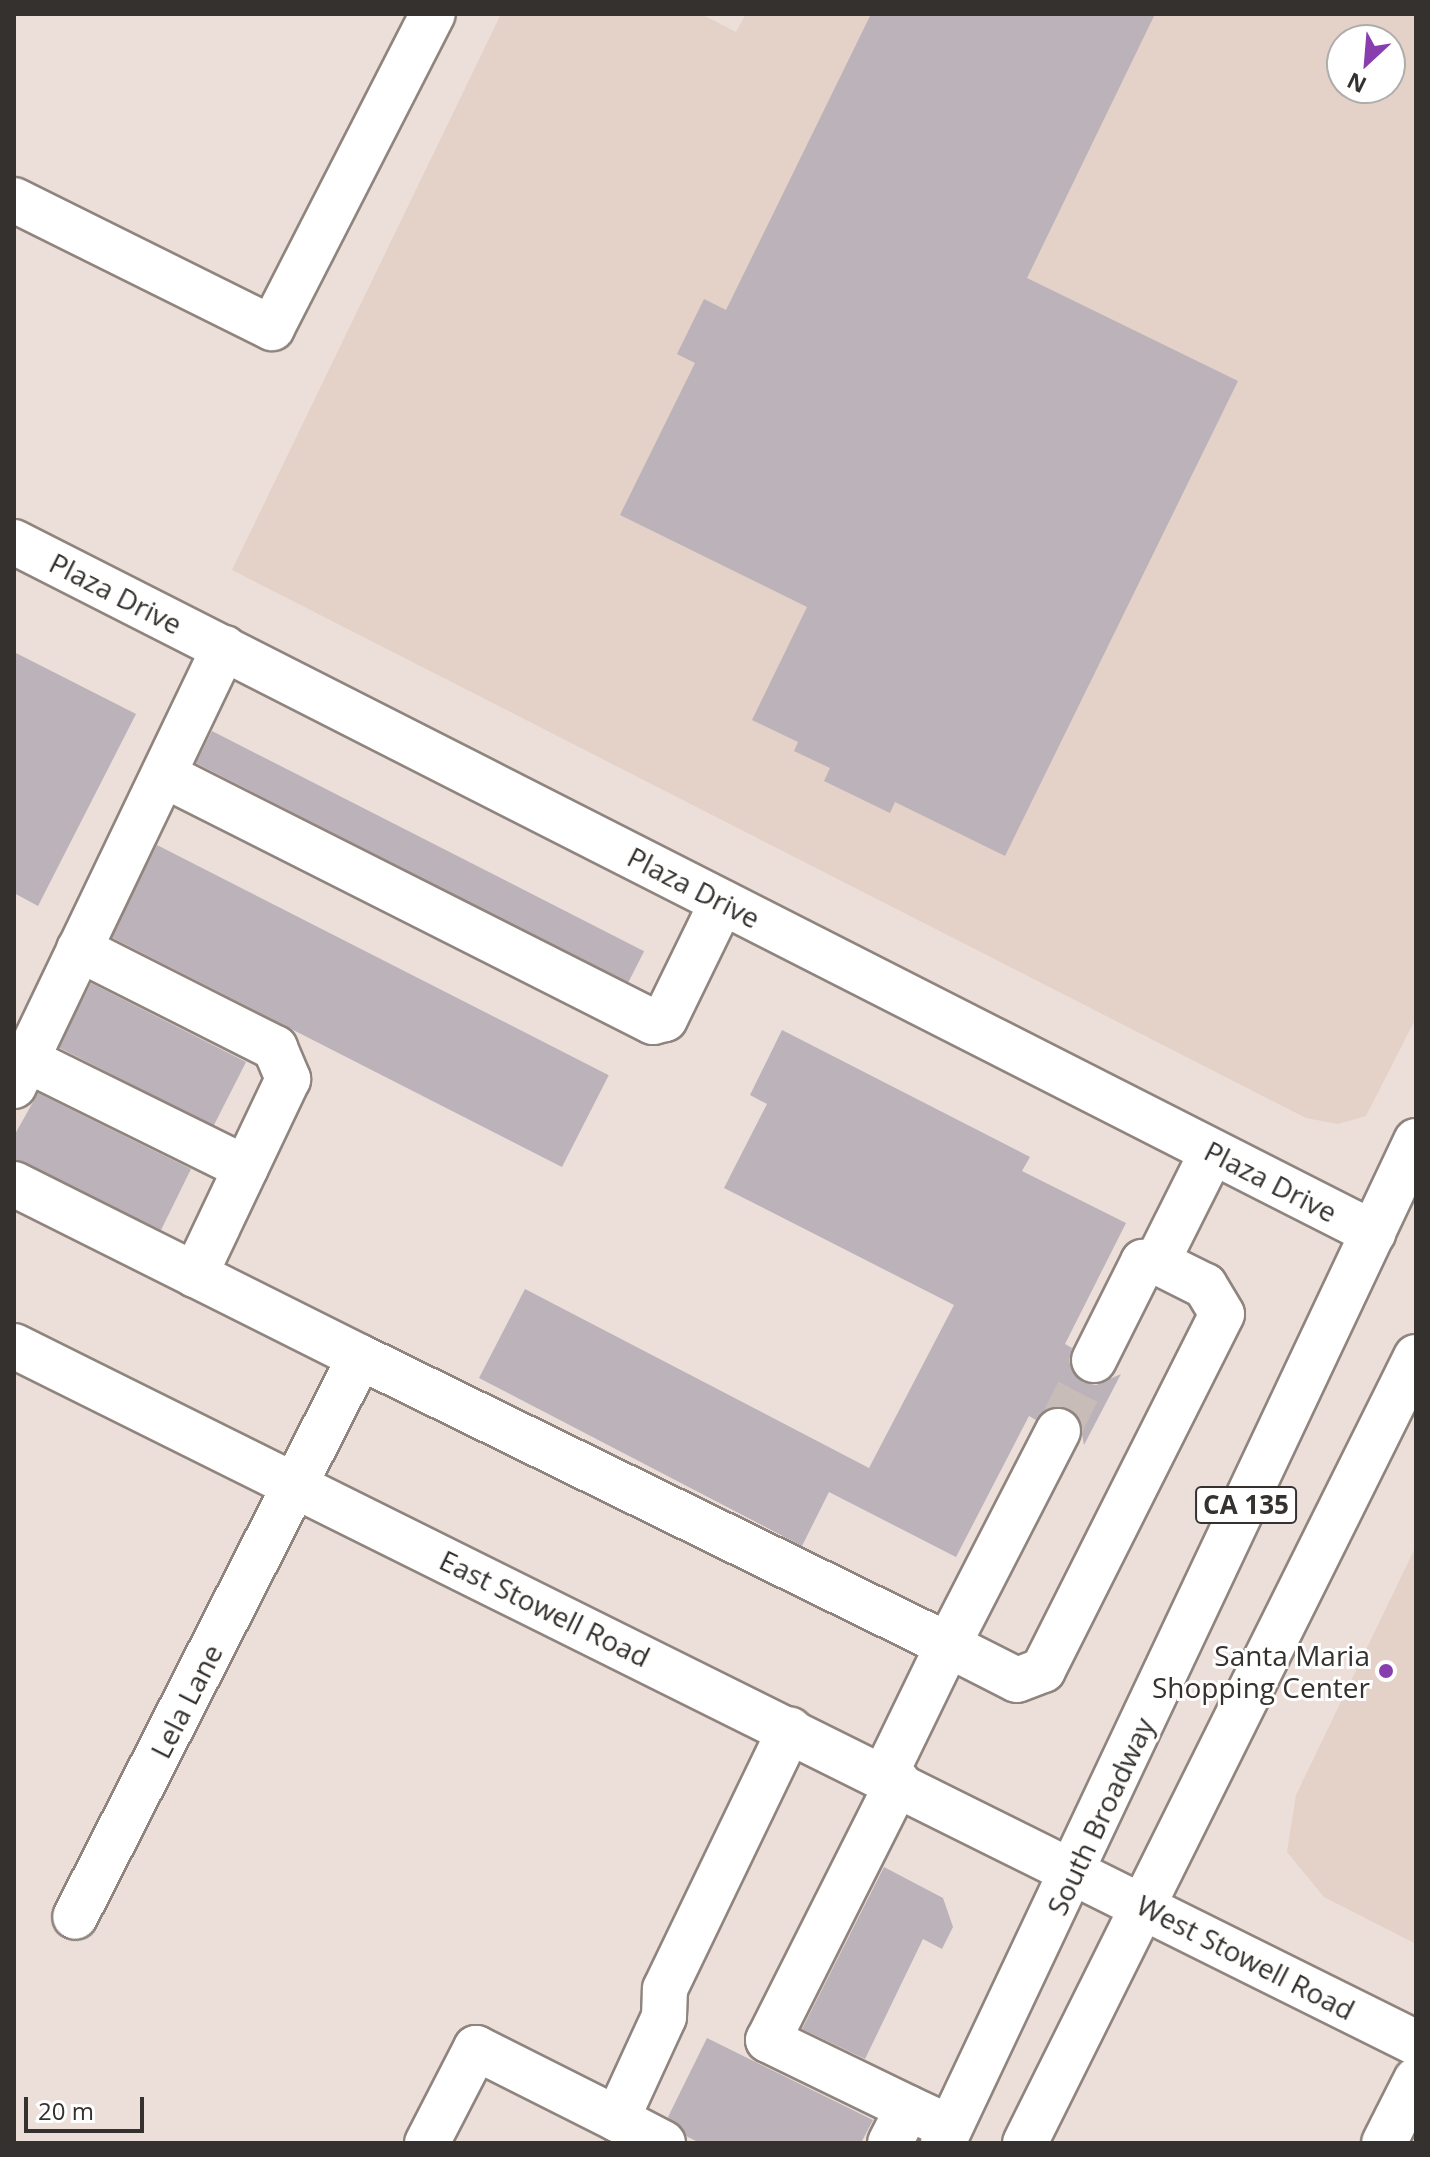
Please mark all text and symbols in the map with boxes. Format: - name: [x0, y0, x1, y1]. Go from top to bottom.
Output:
- north arrow: [1326, 24, 1406, 104]
- text: N: [1342, 66, 1371, 101]
- street label: Plaza Drive: [44, 545, 188, 641]
- street label: Plaza Drive: [622, 839, 766, 935]
- street label: Plaza Drive: [1199, 1133, 1343, 1229]
- road number: CA 135: [1194, 1483, 1298, 1527]
- street label: East Stowell Road: [434, 1543, 656, 1673]
- street label: Lela Lane: [143, 1638, 229, 1764]
- place label: Santa Maria Shopping Center: [1152, 1638, 1370, 1704]
- marker: Santa Maria Shopping Center: [1377, 1662, 1395, 1680]
- street label: South Broadway: [1040, 1712, 1160, 1920]
- street label: West Stowell Road: [1131, 1888, 1361, 2026]
- scale bar: [28, 2081, 148, 2131]
- text: 20 m: [38, 2094, 94, 2127]

